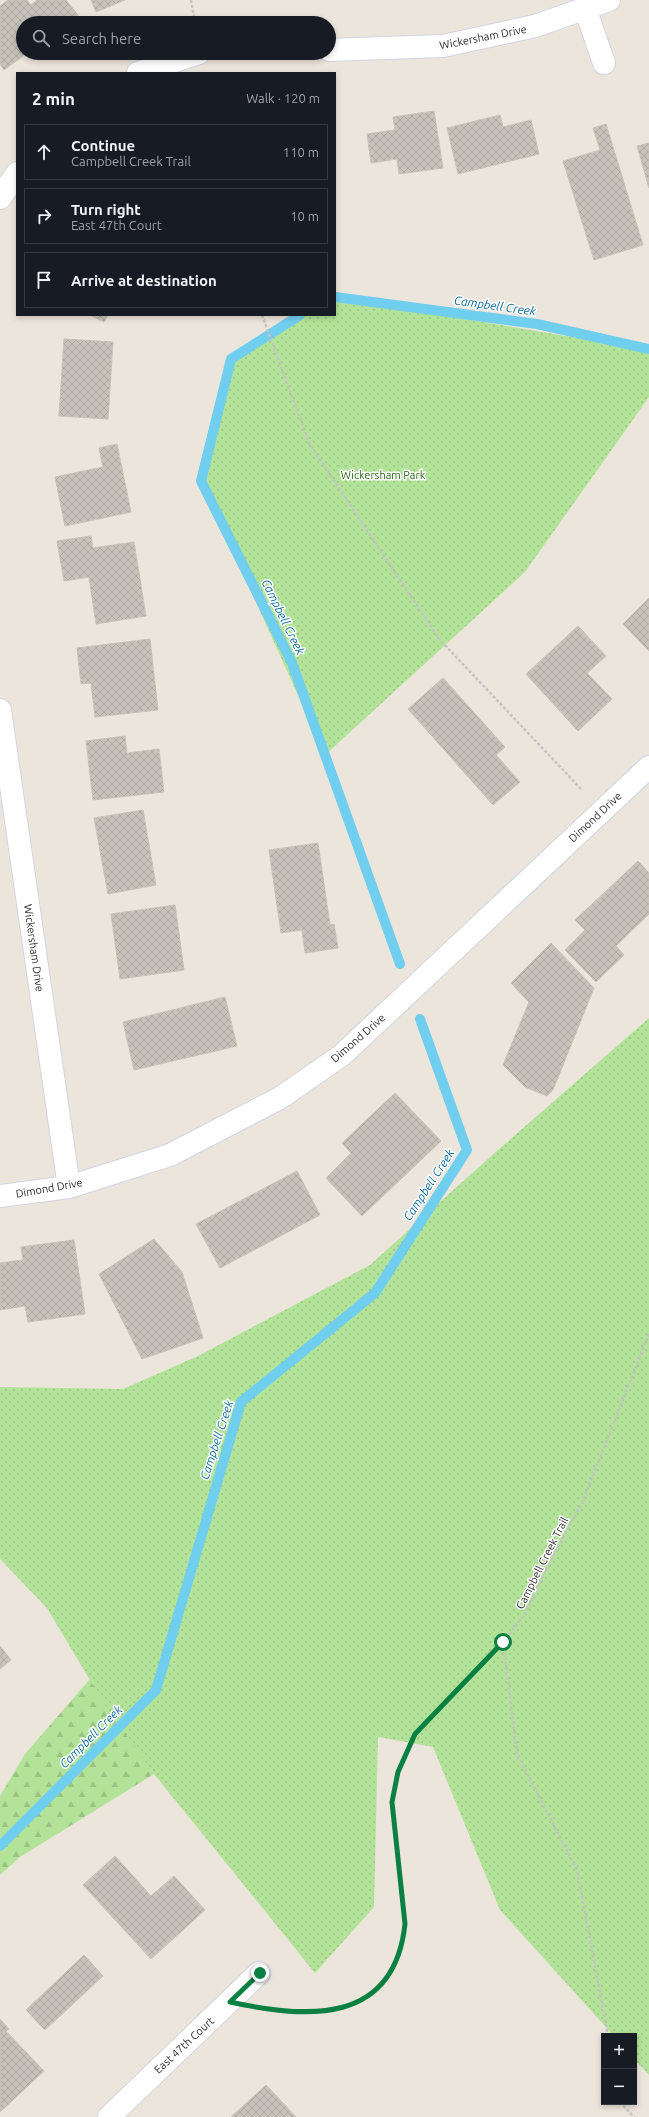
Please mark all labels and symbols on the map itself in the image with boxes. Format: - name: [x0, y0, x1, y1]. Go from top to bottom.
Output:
- street label: Wickersham Drive: [438, 23, 528, 51]
- water label: Campbell Creek: [453, 293, 538, 318]
- park label: Wickersham Park: [341, 469, 426, 481]
- water label: Campbell Creek: [260, 577, 308, 657]
- street label: Dimond Drive: [566, 790, 624, 844]
- street label: Wickersham Drive: [22, 903, 46, 993]
- street label: Dimond Drive: [329, 1011, 387, 1065]
- water label: Campbell Creek: [401, 1146, 457, 1223]
- street label: Dimond Drive: [15, 1176, 83, 1200]
- water label: Campbell Creek: [198, 1398, 236, 1481]
- street label: Campbell Creek Trail: [514, 1515, 570, 1611]
- route start: [494, 1633, 512, 1651]
- water label: Campbell Creek: [57, 1702, 125, 1770]
- route end: [251, 1964, 269, 1982]
- street label: East 47th Court: [152, 2014, 217, 2076]

